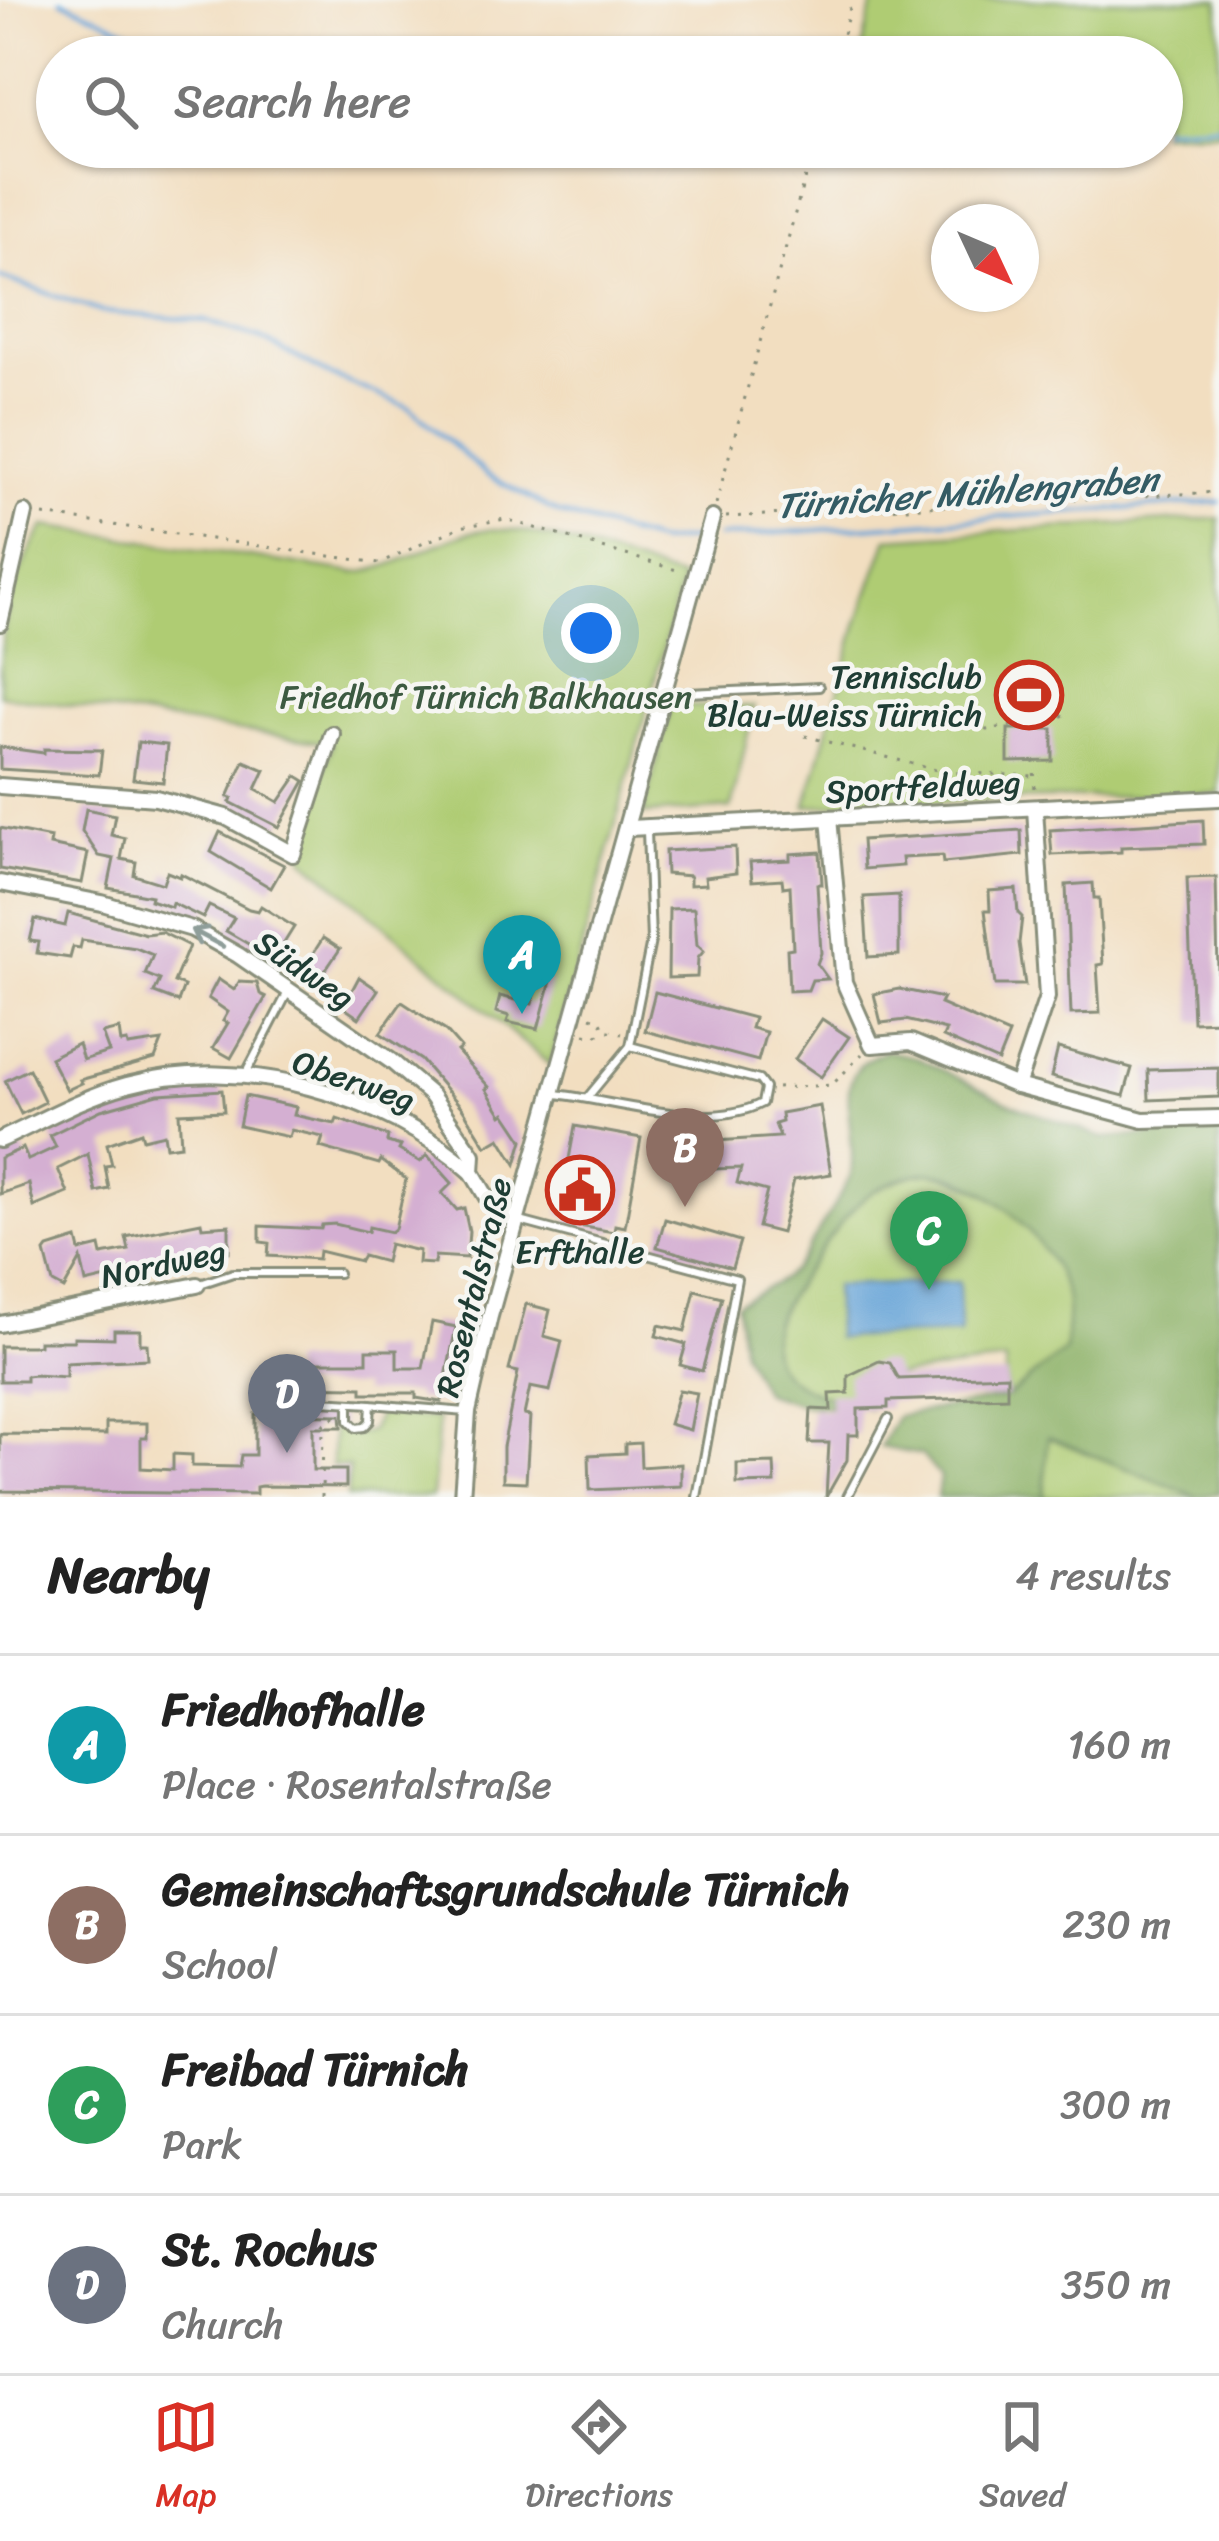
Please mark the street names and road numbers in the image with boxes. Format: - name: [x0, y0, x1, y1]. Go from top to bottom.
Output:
- street label: Sportfeldweg: [824, 753, 1022, 821]
- street label: Südweg: [242, 914, 367, 1025]
- street label: Oberweg: [284, 1033, 423, 1129]
- street label: Rosentalstraße: [419, 1171, 529, 1403]
- street label: Nordweg: [95, 1222, 231, 1306]

